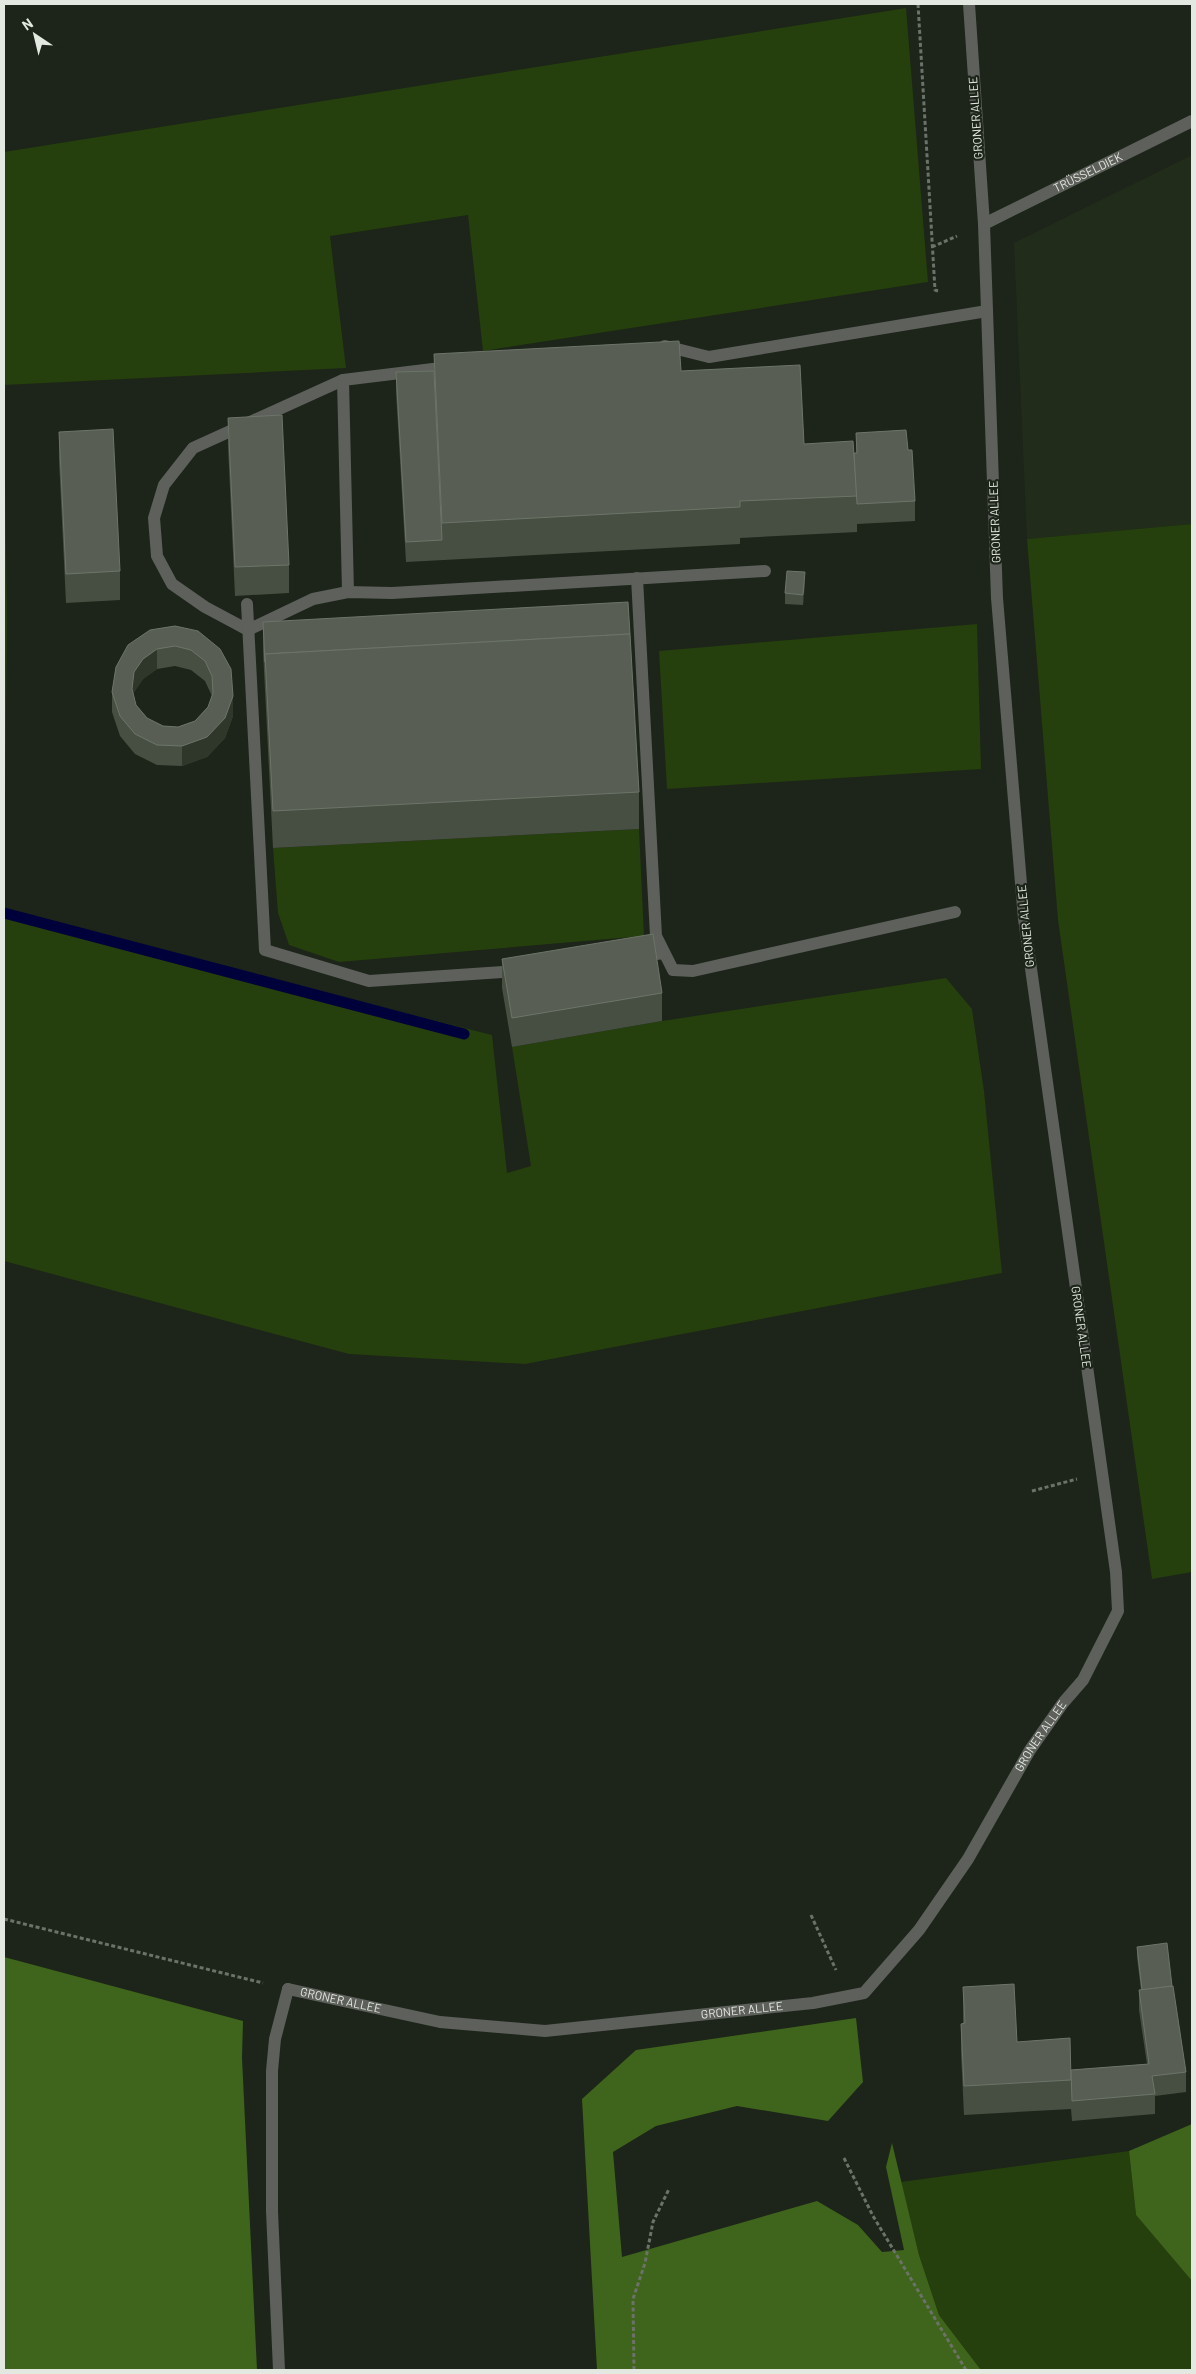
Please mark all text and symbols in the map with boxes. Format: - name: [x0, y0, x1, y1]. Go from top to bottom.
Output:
- north arrow: [10, 10, 60, 60]
- text: N: [19, 14, 36, 34]
- street label: GRONER ALLEE: [965, 76, 985, 160]
- street label: TRÜSSELDIEK: [1051, 148, 1125, 195]
- street label: GRONER ALLEE: [986, 481, 1002, 564]
- street label: GRONER ALLEE: [1014, 884, 1036, 968]
- street label: GRONER ALLEE: [1069, 1285, 1095, 1369]
- street label: GRONER ALLEE: [1011, 1697, 1069, 1774]
- street label: GRONER ALLEE: [299, 1984, 383, 2015]
- street label: GRONER ALLEE: [700, 1998, 784, 2021]

